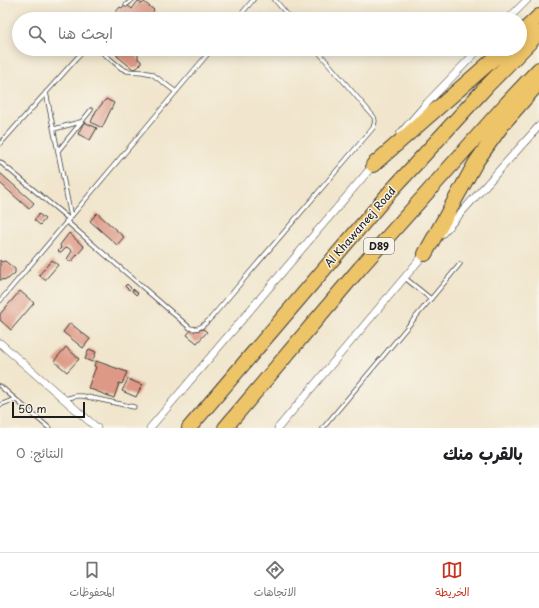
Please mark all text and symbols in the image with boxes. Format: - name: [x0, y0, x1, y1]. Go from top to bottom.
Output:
- search box: [12, 12, 527, 56]
- text: ابحث هنا: [58, 21, 113, 44]
- icon: search: [26, 23, 48, 45]
- street label: Al Khawaneej Road: [320, 183, 399, 271]
- road number: D89: [364, 238, 394, 254]
- scale bar: [12, 400, 85, 419]
- text: 50 m: [18, 400, 47, 417]
- text: بالقرب منك: [443, 440, 523, 466]
- text: النتائج: 0: [16, 443, 63, 462]
- tab: المحفوظات: [70, 559, 115, 602]
- tab: الاتجاهات: [254, 559, 296, 602]
- tab: الخريطة: [435, 559, 470, 602]

